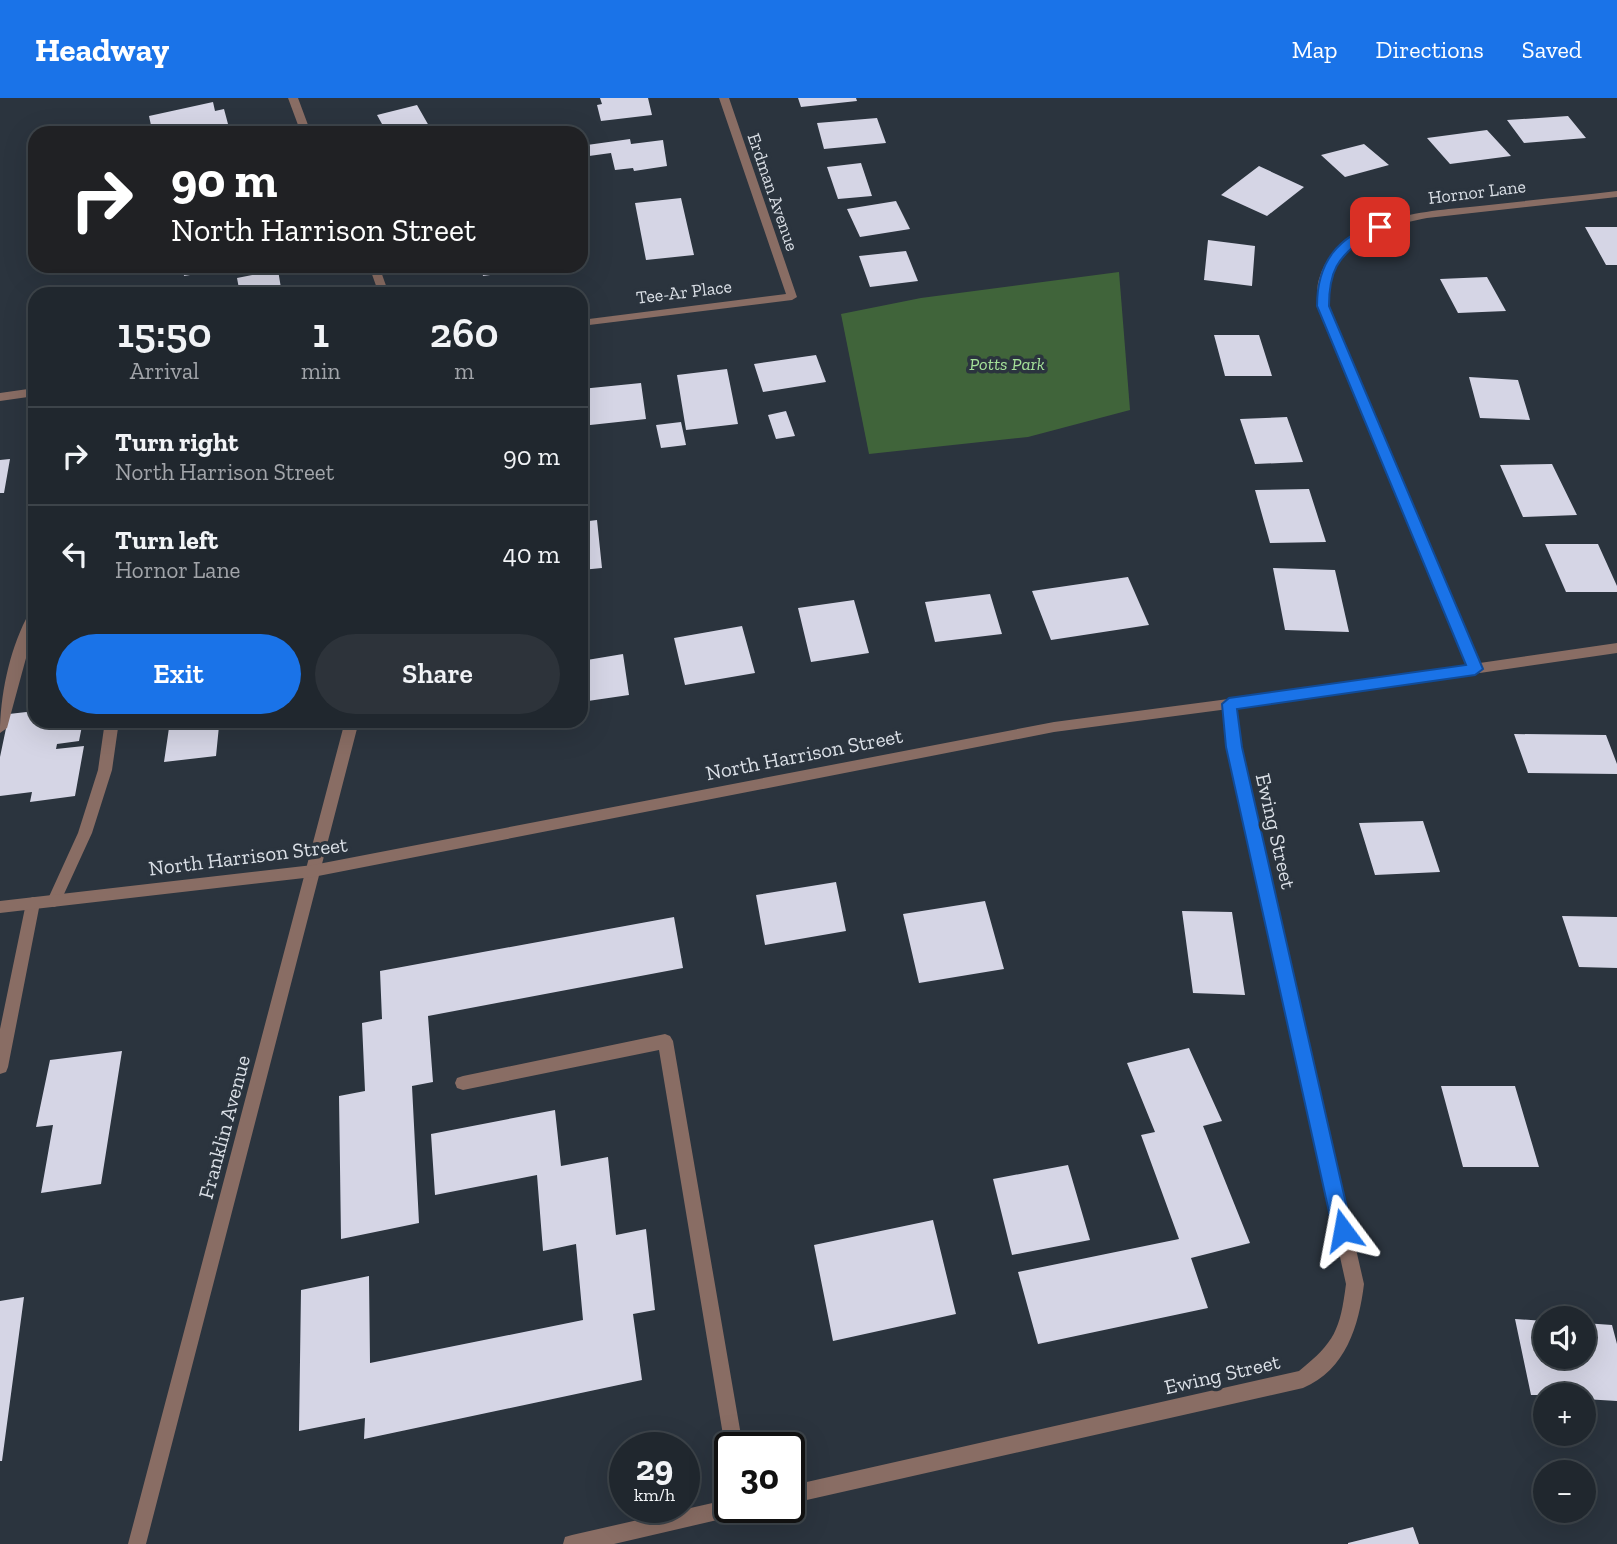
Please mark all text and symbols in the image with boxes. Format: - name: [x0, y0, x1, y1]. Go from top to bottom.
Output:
- text: Headway: [35, 30, 169, 69]
- text: Map: [1292, 35, 1338, 64]
- text: Directions: [1376, 35, 1484, 64]
- text: Saved: [1522, 35, 1582, 64]
- street label: Erdman Avenue: [743, 130, 803, 254]
- text: 90 m: [171, 151, 278, 210]
- icon: right: [56, 154, 147, 245]
- street label: Hornor Lane: [1427, 175, 1527, 209]
- pin: [1350, 197, 1410, 257]
- icon: arrive: [1361, 208, 1399, 246]
- text: North Harrison Street: [171, 211, 476, 249]
- street label: Tee-Ar Place: [635, 275, 733, 309]
- text: 15:50: [117, 307, 212, 358]
- text: 1: [312, 307, 329, 358]
- text: 260: [430, 307, 499, 358]
- park label: Potts Park: [969, 353, 1045, 375]
- text: Arrival: [130, 357, 199, 385]
- text: min: [301, 357, 341, 385]
- text: m: [454, 357, 474, 385]
- text: Turn right: [115, 426, 238, 458]
- icon: right: [56, 437, 94, 475]
- text: 90 m: [503, 440, 560, 472]
- text: North Harrison Street: [115, 458, 334, 486]
- text: Turn left: [115, 524, 218, 556]
- icon: left: [56, 535, 94, 573]
- text: 40 m: [503, 538, 560, 570]
- text: Hornor Lane: [115, 556, 240, 584]
- button: Exit: [56, 634, 301, 714]
- button: Share: [315, 634, 560, 714]
- street label: North Harrison Street: [703, 723, 905, 785]
- street label: Ewing Street: [1251, 771, 1301, 891]
- street label: North Harrison Street: [147, 831, 349, 881]
- street label: Franklin Avenue: [193, 1052, 255, 1202]
- position arrow: [1306, 1193, 1380, 1267]
- map controls: [1533, 1306, 1596, 1523]
- button: sound: [1533, 1306, 1596, 1369]
- street label: Ewing Street: [1162, 1349, 1282, 1399]
- button: +: [1533, 1383, 1596, 1446]
- speed limit sign: 30: [714, 1432, 805, 1523]
- text: 29: [636, 1447, 673, 1489]
- button: −: [1533, 1460, 1596, 1523]
- text: km/h: [634, 1484, 675, 1506]

